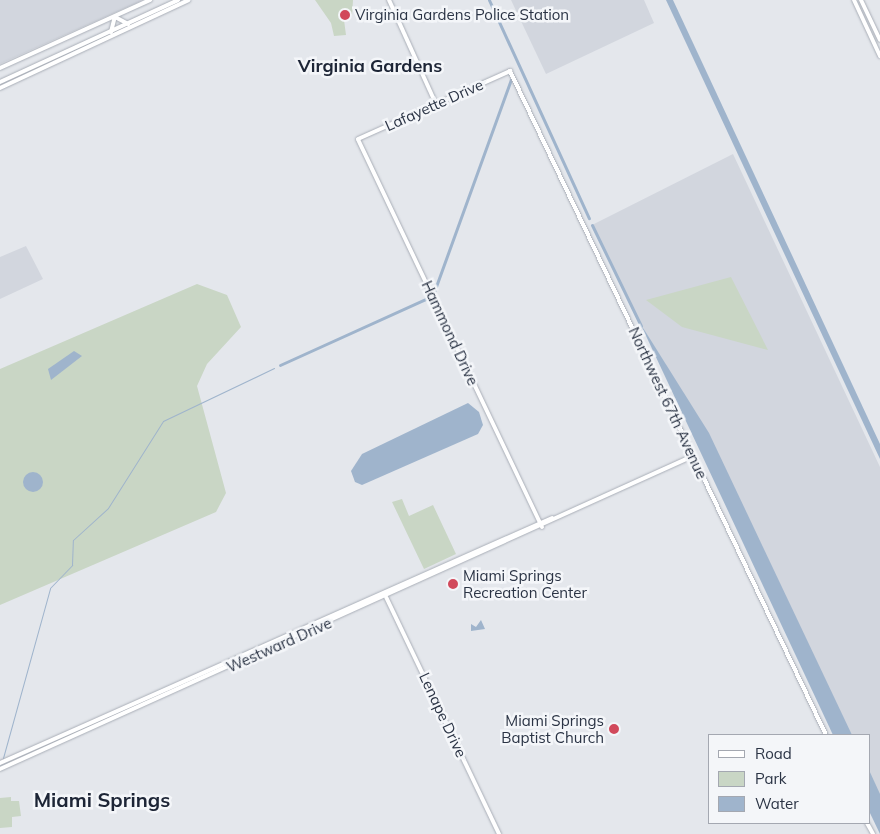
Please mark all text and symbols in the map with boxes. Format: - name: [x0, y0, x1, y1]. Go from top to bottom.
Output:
- place label: Virginia Gardens Police Station: [355, 6, 569, 24]
- marker: Virginia Gardens Police Station: [339, 9, 351, 21]
- district label: Virginia Gardens: [298, 55, 442, 77]
- street label: Lafayette Drive: [382, 75, 486, 135]
- street label: Hammond Drive: [418, 278, 482, 388]
- street label: Northwest 67th Avenue: [625, 324, 711, 482]
- place label: Miami Springs Recreation Center: [463, 566, 587, 601]
- marker: Miami Springs Recreation Center: [447, 578, 459, 590]
- street label: Westward Drive: [224, 614, 334, 676]
- street label: Lenape Drive: [416, 670, 470, 760]
- place label: Miami Springs Baptist Church: [501, 711, 604, 746]
- marker: Miami Springs Baptist Church: [608, 723, 620, 735]
- legend: [708, 734, 870, 824]
- text: Road: [755, 744, 792, 763]
- text: Park: [755, 769, 787, 788]
- district label: Miami Springs: [34, 787, 170, 811]
- text: Water: [755, 794, 799, 813]

